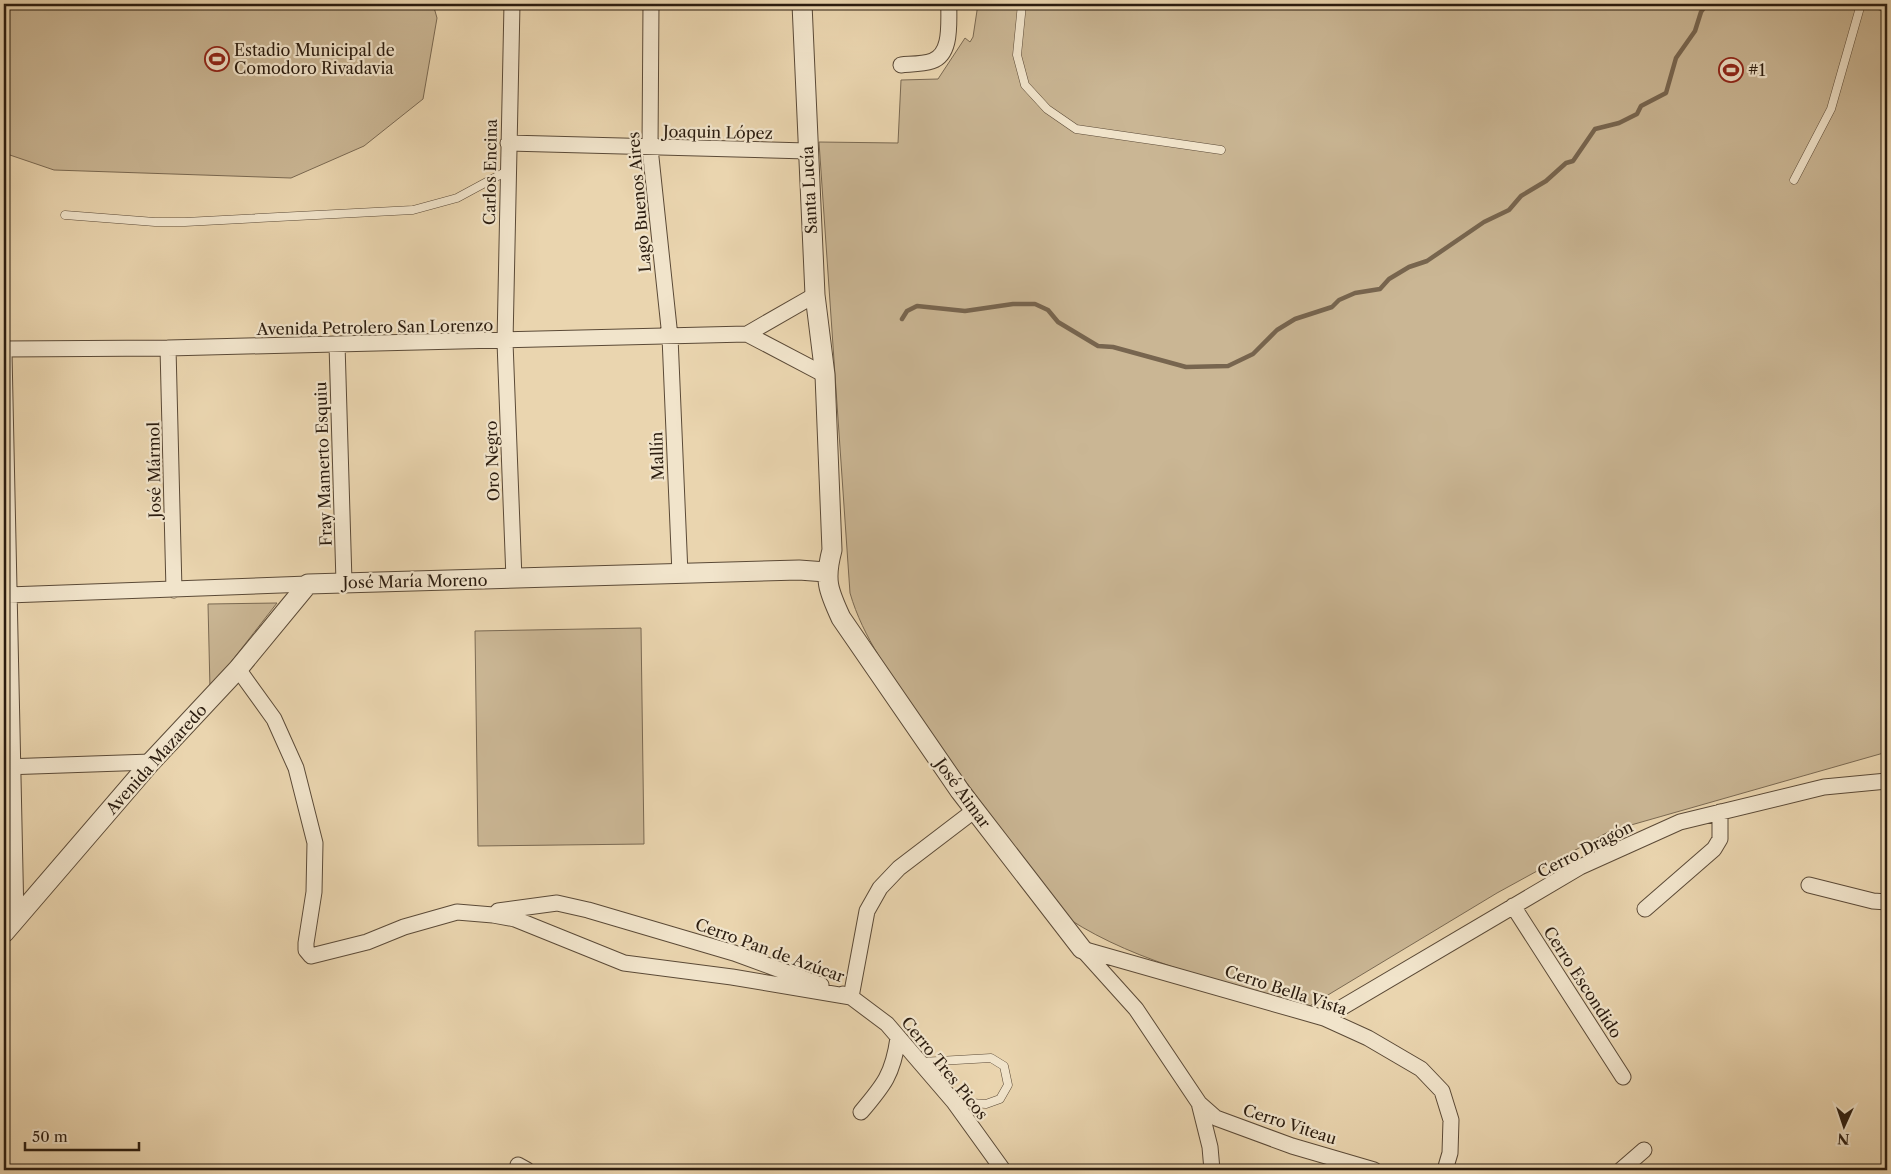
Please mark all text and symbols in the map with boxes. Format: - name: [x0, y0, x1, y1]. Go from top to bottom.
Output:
- place label: Estadio Municipal de Comodoro Rivadavia: [234, 40, 395, 78]
- sports icon: Estadio Municipal de Comodoro Rivadavia: [204, 46, 230, 72]
- sports icon: #1: [1718, 57, 1744, 83]
- place label: #1: [1748, 60, 1766, 80]
- street label: Carlos Encina: [479, 118, 501, 225]
- street label: Joaquin López: [660, 121, 773, 143]
- street label: Lago Buenos Aires: [623, 131, 655, 273]
- street label: Santa Lucía: [797, 145, 821, 235]
- street label: Avenida Petrolero San Lorenzo: [255, 315, 494, 339]
- street label: Fray Mamerto Esquiu: [310, 381, 336, 547]
- street label: Oro Negro: [481, 420, 503, 502]
- street label: José Mármol: [143, 422, 165, 521]
- street label: Mallín: [646, 431, 668, 481]
- street label: José María Moreno: [339, 570, 488, 592]
- street label: Avenida Mazaredo: [101, 700, 211, 819]
- street label: José Aimar: [929, 752, 995, 832]
- street label: Cerro Dragón: [1534, 816, 1636, 882]
- street label: Cerro Pan de Azúcar: [693, 914, 848, 986]
- street label: Cerro Escondido: [1539, 922, 1627, 1042]
- street label: Cerro Bella Vista: [1222, 961, 1350, 1019]
- street label: Cerro Tres Picos: [897, 1013, 993, 1123]
- street label: Cerro Viteau: [1241, 1099, 1340, 1149]
- north arrow: [1818, 1102, 1868, 1152]
- scale bar: [25, 1119, 139, 1151]
- text: 50 m: [32, 1127, 68, 1146]
- text: N: [1837, 1130, 1850, 1148]

